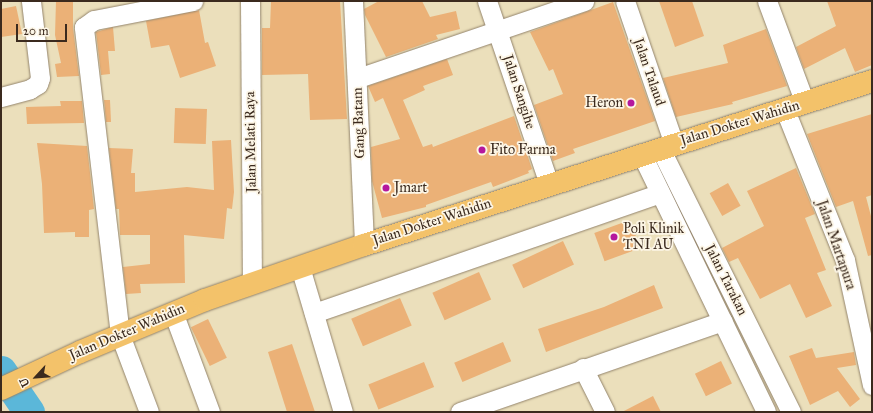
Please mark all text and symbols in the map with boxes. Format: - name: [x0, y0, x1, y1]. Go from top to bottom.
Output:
- scale bar: [18, 16, 69, 42]
- text: 20 m: [23, 24, 49, 38]
- street label: Jalan Talaud: [630, 36, 668, 108]
- street label: Jalan Sangihe: [499, 53, 539, 131]
- street label: Gang Batam: [349, 87, 369, 159]
- street label: Jalan Melati Raya: [242, 91, 260, 193]
- place label: Heron: [585, 95, 623, 111]
- street label: Jalan Dokter Wahidin: [678, 97, 802, 149]
- marker: Heron: [626, 98, 636, 108]
- place label: Fito Farma: [490, 142, 556, 158]
- marker: Fito Farma: [477, 145, 487, 155]
- place label: Jmart: [394, 180, 427, 196]
- marker: Jmart: [381, 183, 391, 193]
- street label: Jalan Dokter Wahidin: [371, 195, 493, 249]
- street label: Jalan Martapura: [813, 198, 859, 292]
- place label: Poli Klinik TNI AU: [623, 221, 684, 254]
- marker: Poli Klinik TNI AU: [608, 231, 620, 243]
- street label: Jalan Tarakan: [701, 242, 751, 318]
- street label: Jalan Dokter Wahidin: [67, 300, 187, 364]
- north arrow: [16, 357, 56, 397]
- text: U: [17, 376, 33, 389]

